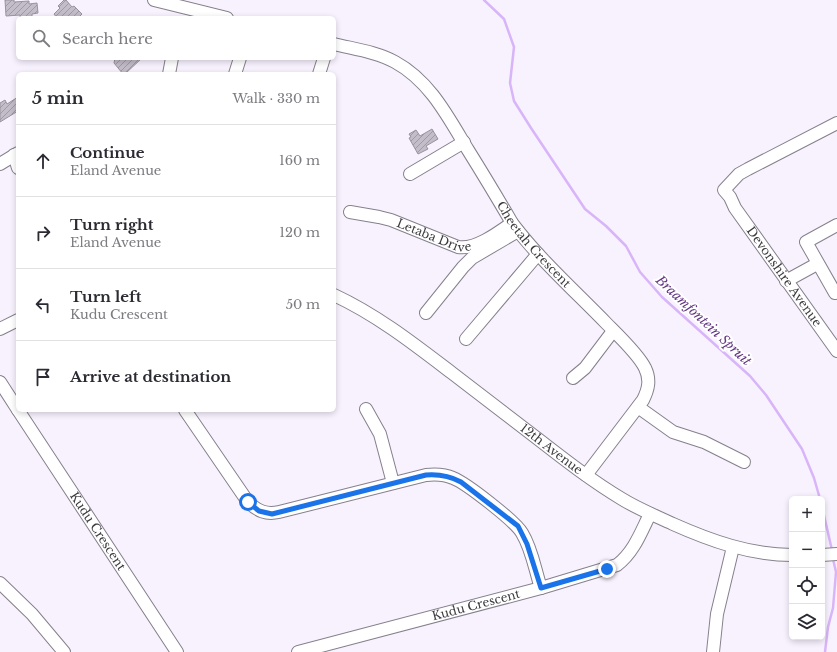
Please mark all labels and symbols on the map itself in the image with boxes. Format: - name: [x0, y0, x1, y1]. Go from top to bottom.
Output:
- street label: Cheetah Crescent: [494, 198, 574, 291]
- street label: Letaba Drive: [395, 215, 473, 255]
- street label: Devonshire Avenue: [744, 223, 825, 329]
- water label: Braamfontein Spruit: [652, 271, 755, 369]
- street label: 12th Avenue: [518, 420, 586, 477]
- street label: Kudu Crescent: [67, 489, 129, 573]
- route start: [239, 493, 257, 511]
- route end: [598, 560, 616, 578]
- street label: Kudu Crescent: [430, 586, 522, 623]

